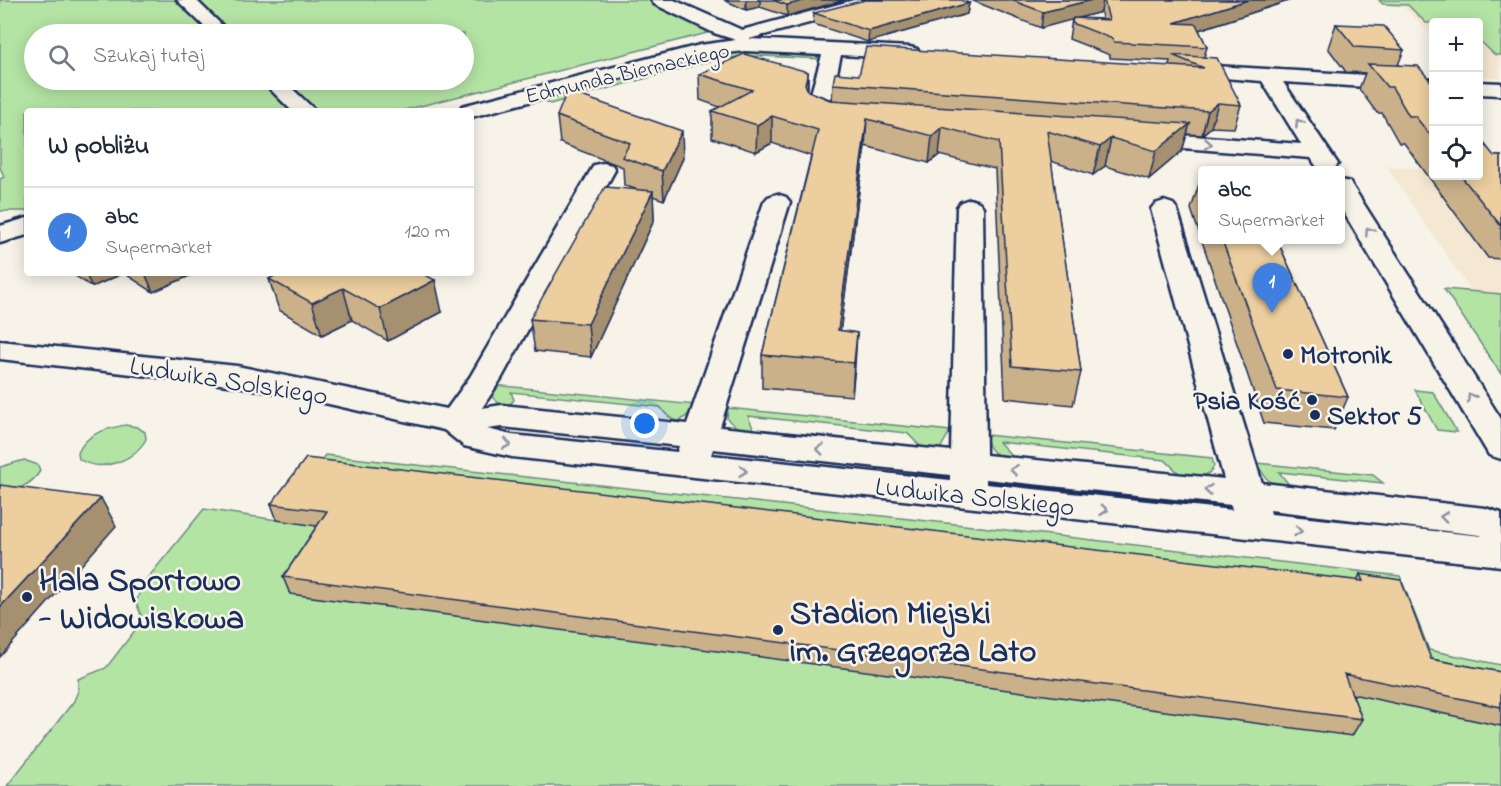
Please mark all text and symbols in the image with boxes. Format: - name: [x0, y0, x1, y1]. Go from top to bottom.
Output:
- map controls: [1429, 18, 1483, 180]
- button: +: [1429, 18, 1483, 72]
- search box: [24, 24, 474, 90]
- street label: Edmunda Biernackiego: [522, 36, 733, 115]
- icon: search: [45, 41, 78, 74]
- text: Szukaj tutaj: [93, 41, 204, 73]
- button: −: [1429, 72, 1483, 126]
- one-way arrow: [1295, 119, 1306, 130]
- button: locate: [1429, 126, 1483, 180]
- text: W pobliżu: [48, 128, 149, 166]
- one-way arrow: [1203, 137, 1212, 150]
- popup: [1198, 166, 1345, 244]
- text: abc: [1218, 175, 1251, 207]
- text: abc: [105, 202, 138, 234]
- text: Supermarket: [1218, 207, 1325, 236]
- text: 1: [64, 218, 71, 247]
- text: 120 m: [405, 218, 450, 247]
- one-way arrow: [1365, 227, 1376, 238]
- text: Supermarket: [105, 234, 212, 263]
- pin: 1: [1252, 264, 1292, 313]
- place label: Motronik: [1300, 337, 1393, 376]
- marker: Motronik: [1281, 347, 1295, 361]
- street label: Ludwika Solskiego: [127, 348, 330, 417]
- place label: Psia Kość: [1193, 383, 1301, 422]
- marker: Psia Kość: [1305, 393, 1319, 407]
- one-way arrow: [1466, 393, 1478, 403]
- place label: Sektor 5: [1327, 398, 1422, 437]
- marker: Sektor 5: [1308, 408, 1322, 422]
- your location: [630, 409, 659, 438]
- one-way arrow: [503, 438, 512, 450]
- one-way arrow: [816, 443, 825, 456]
- one-way arrow: [738, 464, 747, 477]
- one-way arrow: [1010, 465, 1019, 477]
- street label: Ludwika Solskiego: [873, 469, 1076, 528]
- one-way arrow: [1204, 485, 1213, 497]
- one-way arrow: [1099, 503, 1108, 516]
- one-way arrow: [1439, 511, 1448, 524]
- one-way arrow: [1293, 524, 1302, 537]
- place label: Hala Sportowo - Widowiskowa: [38, 558, 244, 644]
- marker: Hala Sportowo - Widowiskowa: [20, 590, 34, 604]
- place label: Stadion Miejski im. Grzegorza Lato: [790, 591, 1036, 678]
- marker: Stadion Miejski im. Grzegorza Lato: [771, 623, 785, 637]

